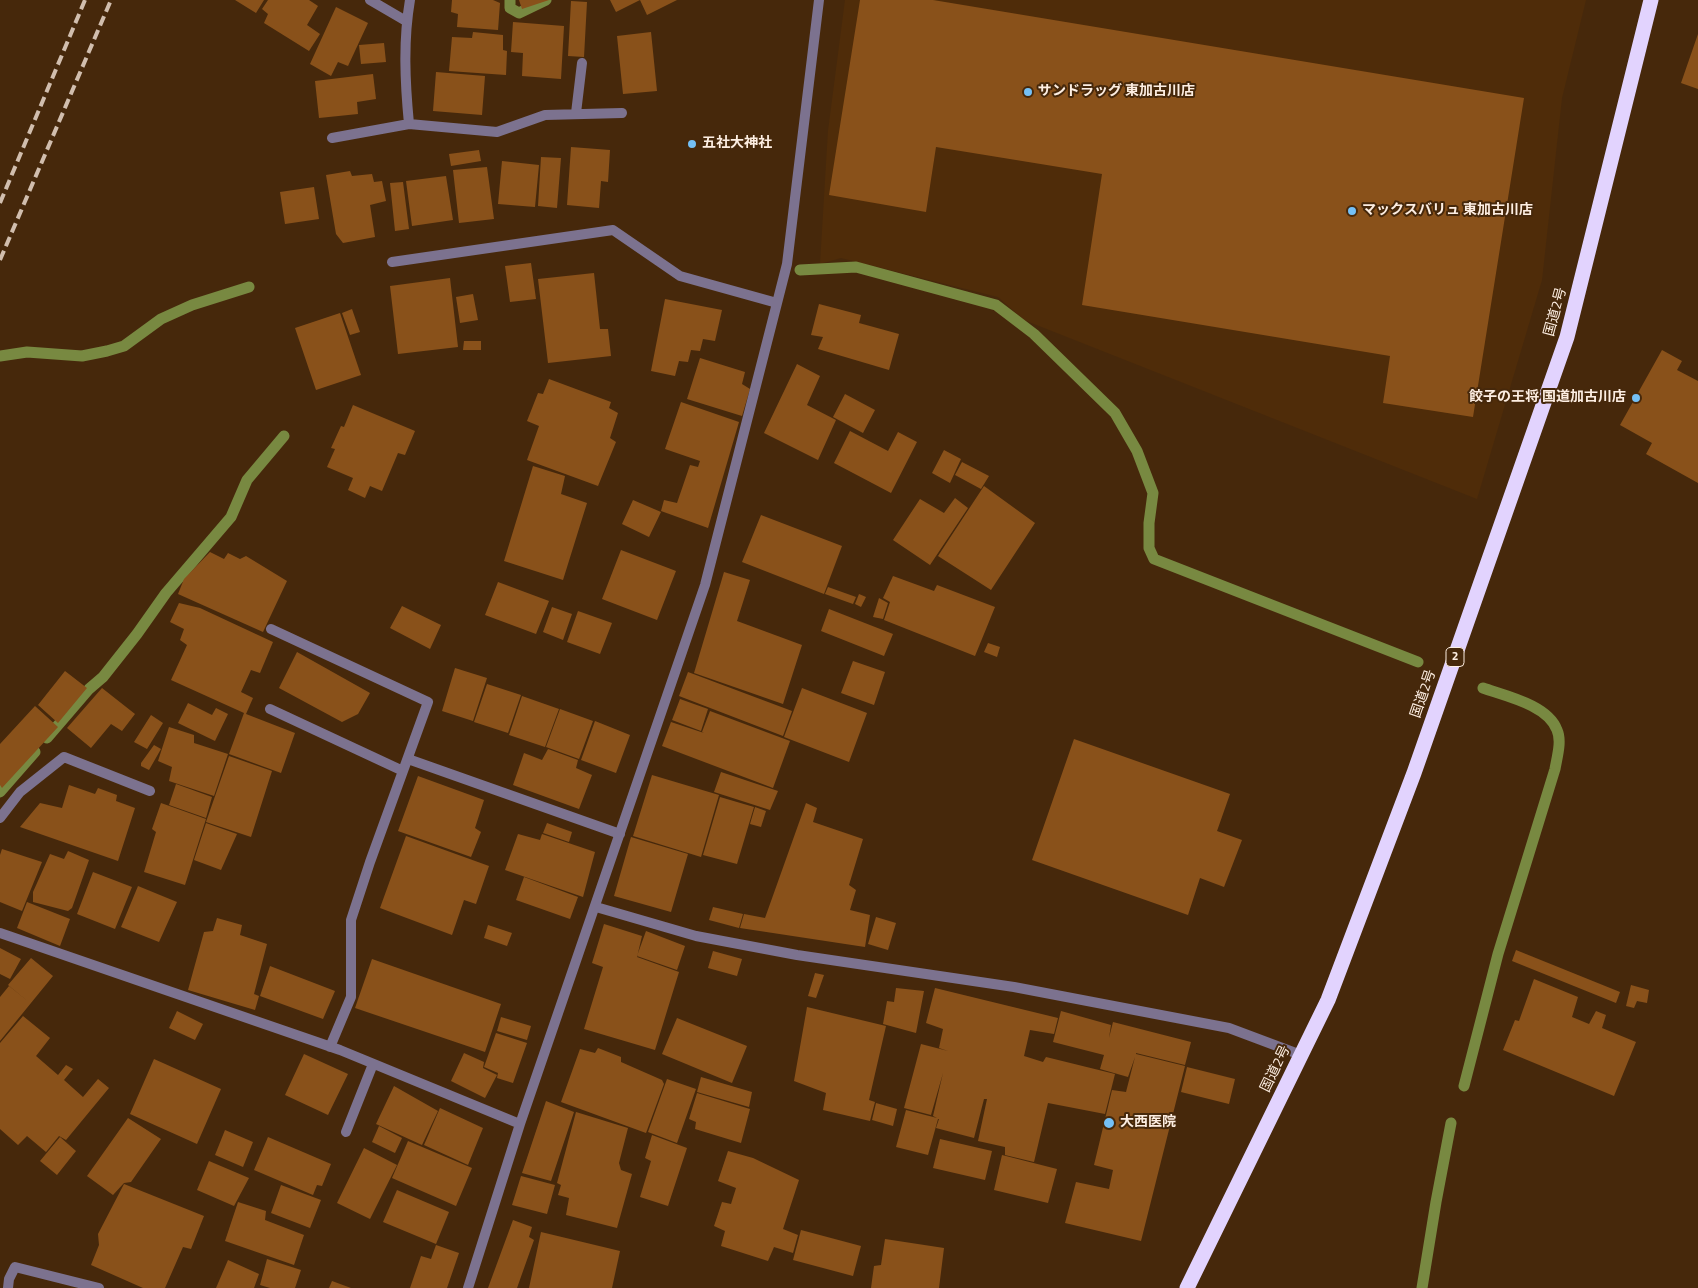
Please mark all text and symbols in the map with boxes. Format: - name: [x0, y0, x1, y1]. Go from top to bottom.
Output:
- place label: サンドラッグ 東加古川店: [1038, 84, 1195, 100]
- marker: サンドラッグ 東加古川店: [1022, 86, 1034, 98]
- place label: 五社大神社: [702, 136, 772, 152]
- marker: 五社大神社: [686, 138, 698, 150]
- place label: マックスバリュ 東加古川店: [1362, 203, 1533, 219]
- marker: マックスバリュ 東加古川店: [1346, 205, 1358, 217]
- street label: 国道2号: [1541, 286, 1571, 338]
- place label: 餃子の王将 国道加古川店: [1469, 390, 1626, 406]
- marker: 餃子の王将 国道加古川店: [1630, 392, 1642, 404]
- road number: 2: [1446, 648, 1464, 666]
- street label: 国道2号: [1408, 668, 1440, 720]
- street label: 国道2号: [1258, 1043, 1294, 1095]
- place label: 大西医院: [1120, 1115, 1176, 1131]
- marker: 大西医院: [1102, 1116, 1116, 1130]

